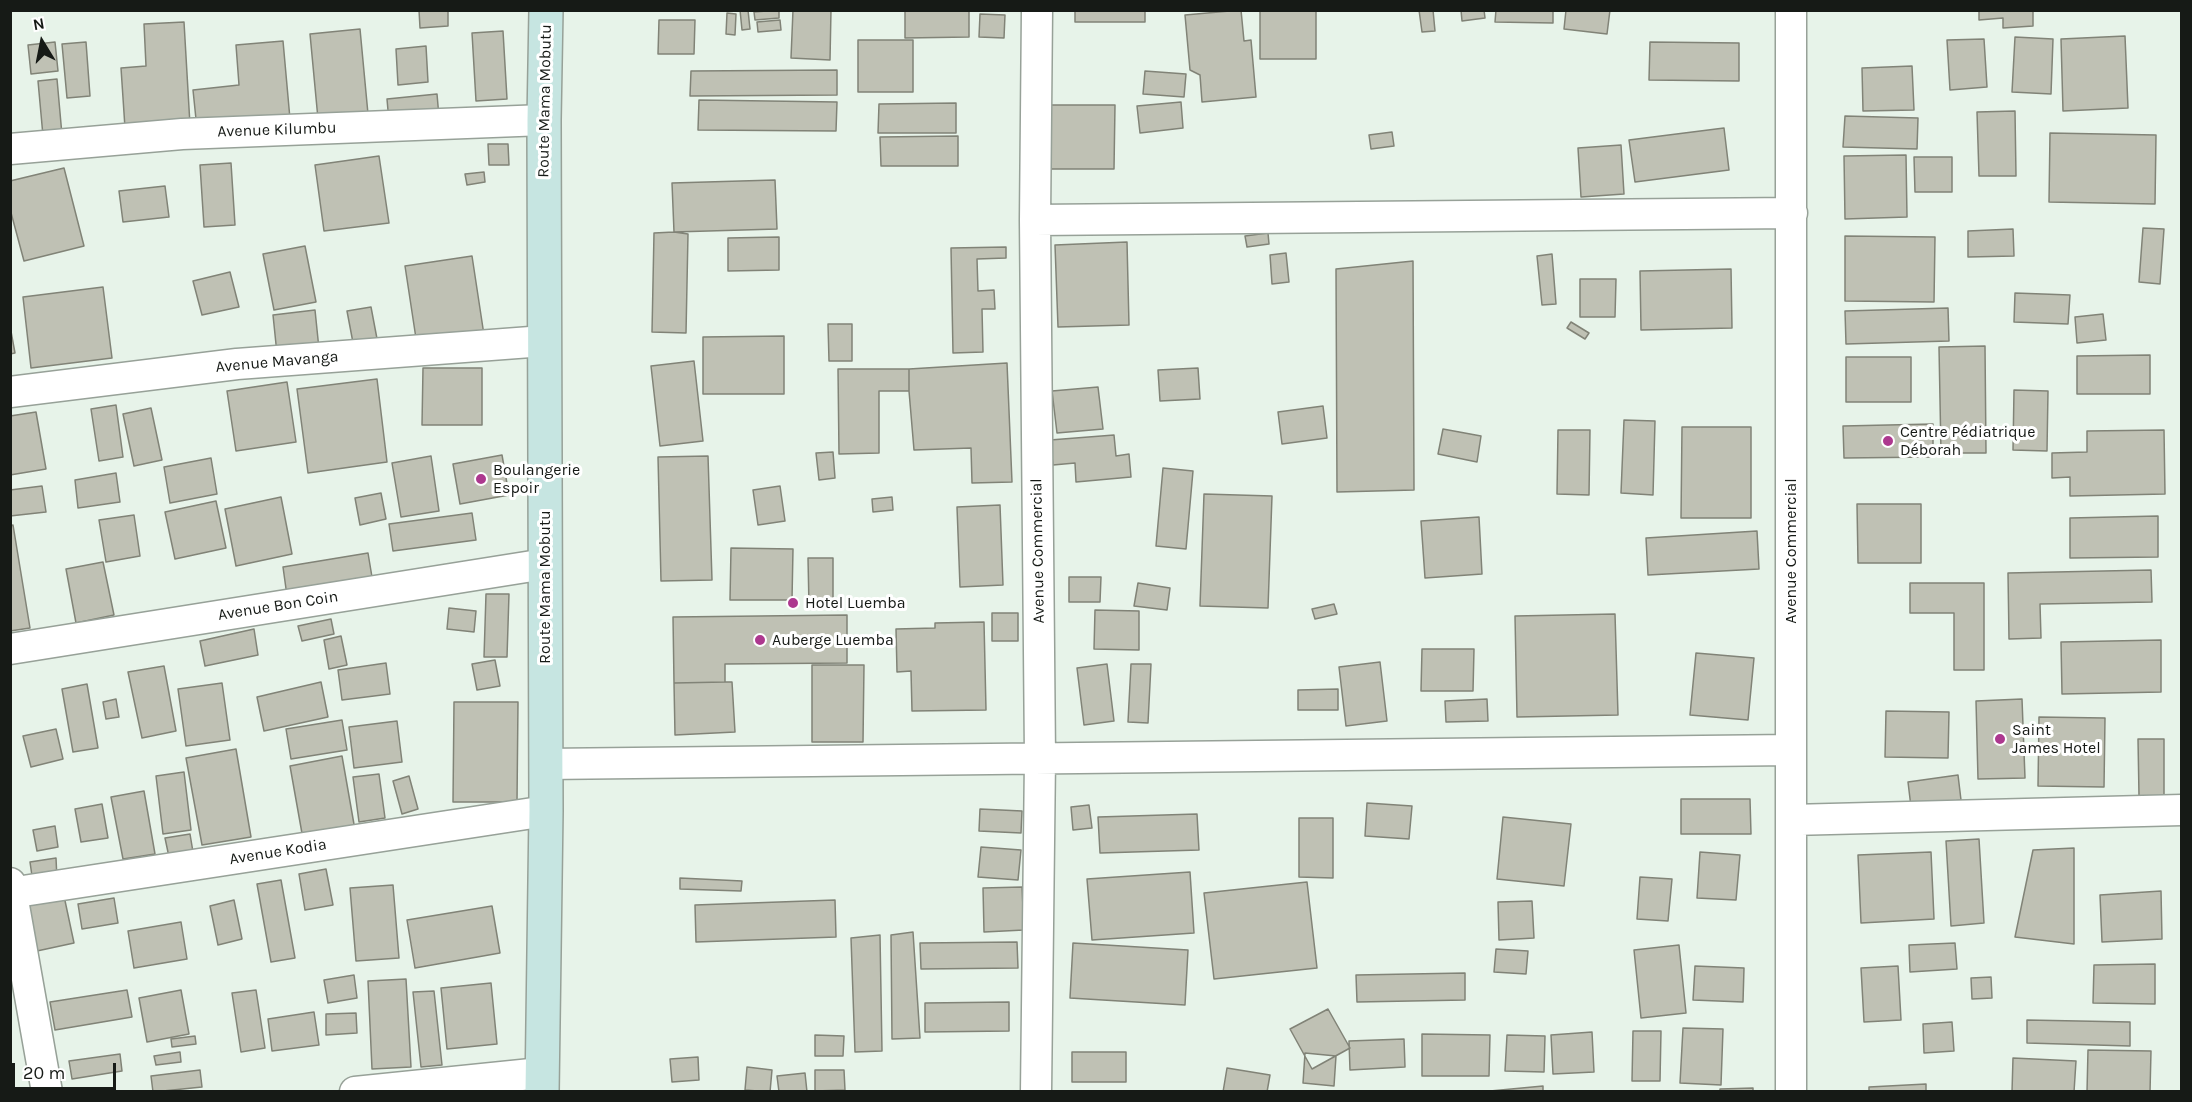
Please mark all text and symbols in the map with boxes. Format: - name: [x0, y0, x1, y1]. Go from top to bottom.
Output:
- north arrow: [12, 12, 72, 72]
- text: N: [31, 13, 46, 34]
- street label: Route Mama Mobutu: [534, 24, 556, 178]
- street label: Avenue Kilumbu: [217, 118, 337, 142]
- street label: Avenue Mavanga: [215, 347, 339, 377]
- place label: Centre Pédiatrique Déborah: [1900, 422, 2035, 460]
- marker: Centre Pédiatrique Déborah: [1881, 434, 1895, 448]
- place label: Boulangerie Espoir: [493, 460, 580, 498]
- marker: Boulangerie Espoir: [474, 472, 488, 486]
- street label: Avenue Commercial: [1027, 478, 1049, 624]
- street label: Avenue Commercial: [1781, 478, 1801, 624]
- street label: Route Mama Mobutu: [535, 510, 555, 664]
- street label: Avenue Bon Coin: [216, 587, 340, 625]
- place label: Hotel Luemba: [805, 593, 906, 613]
- marker: Hotel Luemba: [786, 596, 800, 610]
- place label: Auberge Luemba: [772, 630, 894, 650]
- marker: Auberge Luemba: [753, 633, 767, 647]
- place label: Saint James Hotel: [2012, 720, 2101, 758]
- marker: Saint James Hotel: [1993, 732, 2007, 746]
- street label: Avenue Kodia: [228, 835, 328, 869]
- scale bar: [15, 1051, 118, 1089]
- text: 20 m: [23, 1062, 65, 1084]

